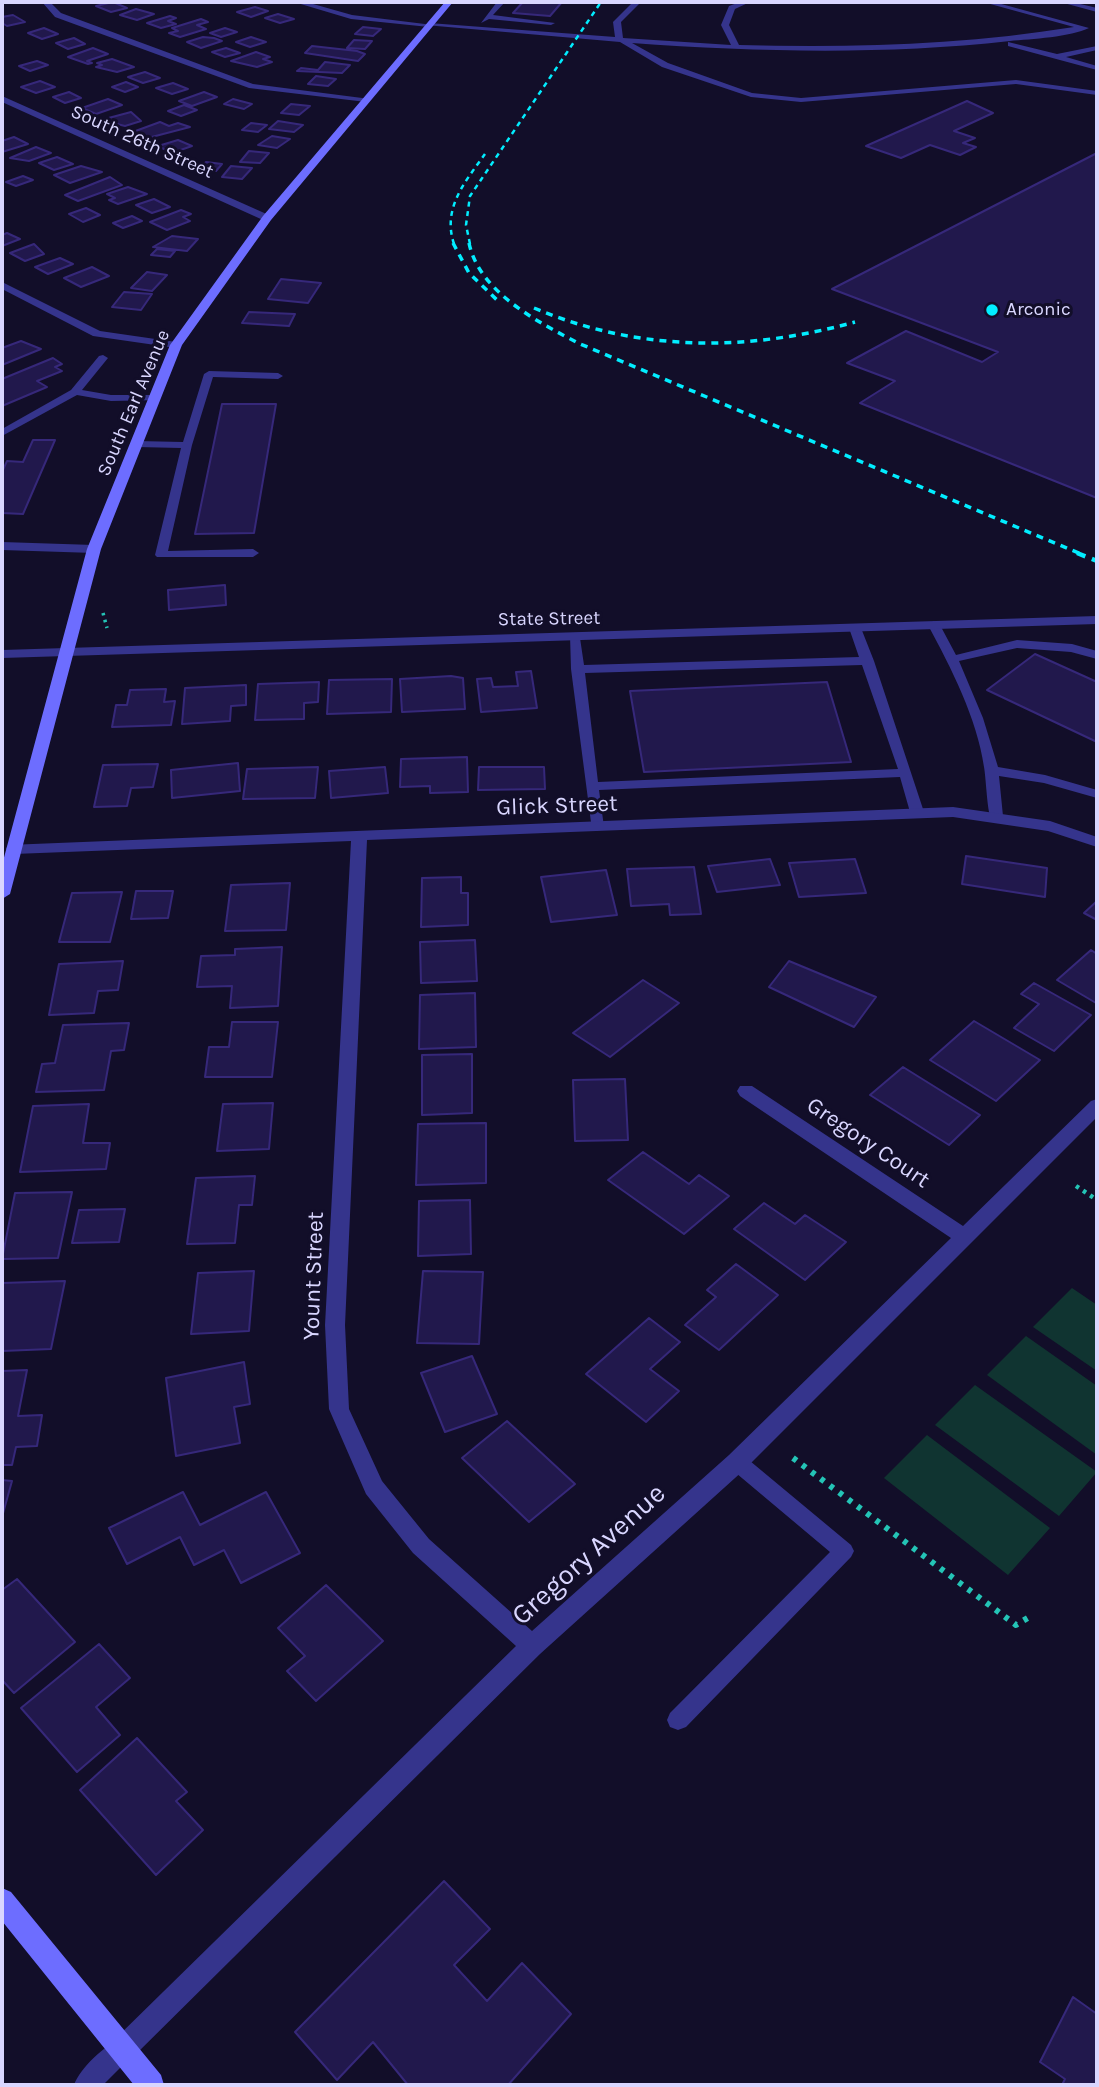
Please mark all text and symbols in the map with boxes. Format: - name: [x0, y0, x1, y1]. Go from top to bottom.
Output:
- street label: South 26th Street: [67, 100, 217, 184]
- place label: Arconic: [1006, 299, 1071, 321]
- marker: Arconic: [984, 302, 1000, 318]
- street label: South Earl Avenue: [93, 326, 175, 480]
- street label: State Street: [497, 607, 601, 631]
- street label: Glick Street: [496, 790, 618, 822]
- street label: Gregory Court: [801, 1092, 935, 1194]
- street label: Yount Street: [298, 1211, 330, 1341]
- street label: Gregory Avenue: [505, 1477, 673, 1633]

